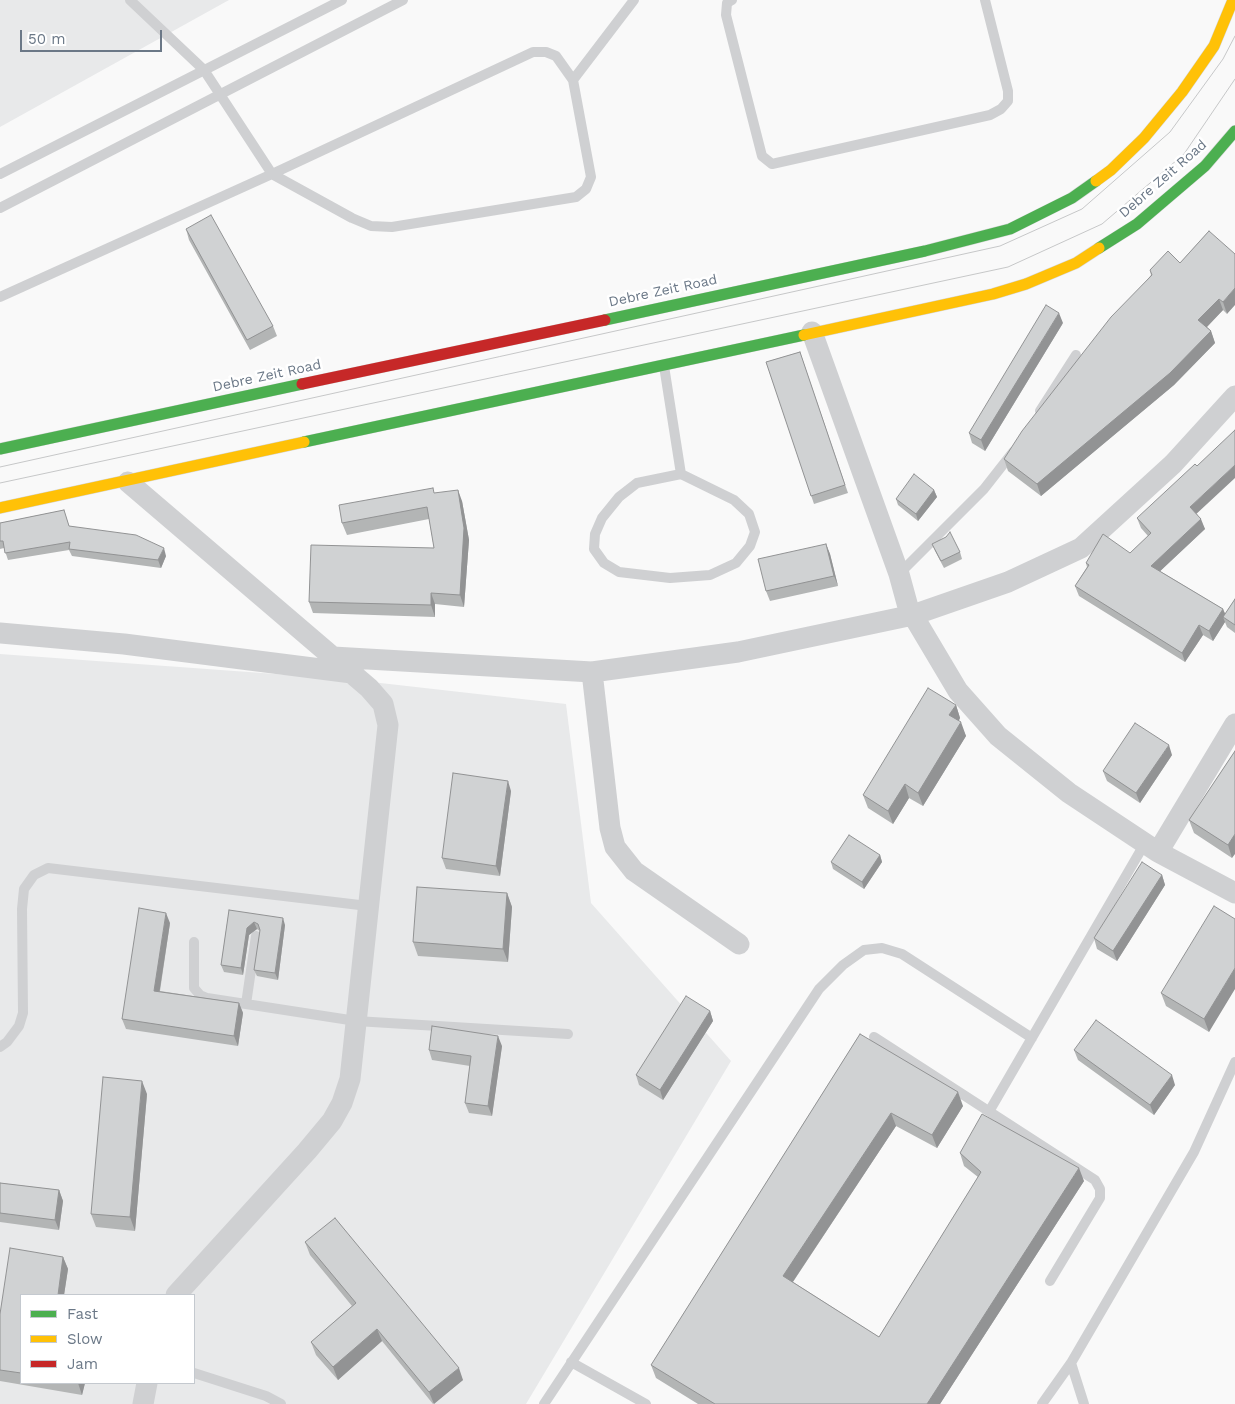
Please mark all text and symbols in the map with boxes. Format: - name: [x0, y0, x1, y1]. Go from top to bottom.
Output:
- scale bar: [22, 20, 165, 52]
- text: 50 m: [28, 30, 65, 48]
- street label: Debre Zeit Road: [1116, 136, 1210, 222]
- street label: Debre Zeit Road: [607, 271, 719, 311]
- street label: Debre Zeit Road: [211, 356, 323, 396]
- legend: [20, 1294, 195, 1384]
- text: Fast: [67, 1305, 98, 1323]
- text: Slow: [67, 1330, 103, 1348]
- text: Jam: [67, 1355, 98, 1373]

